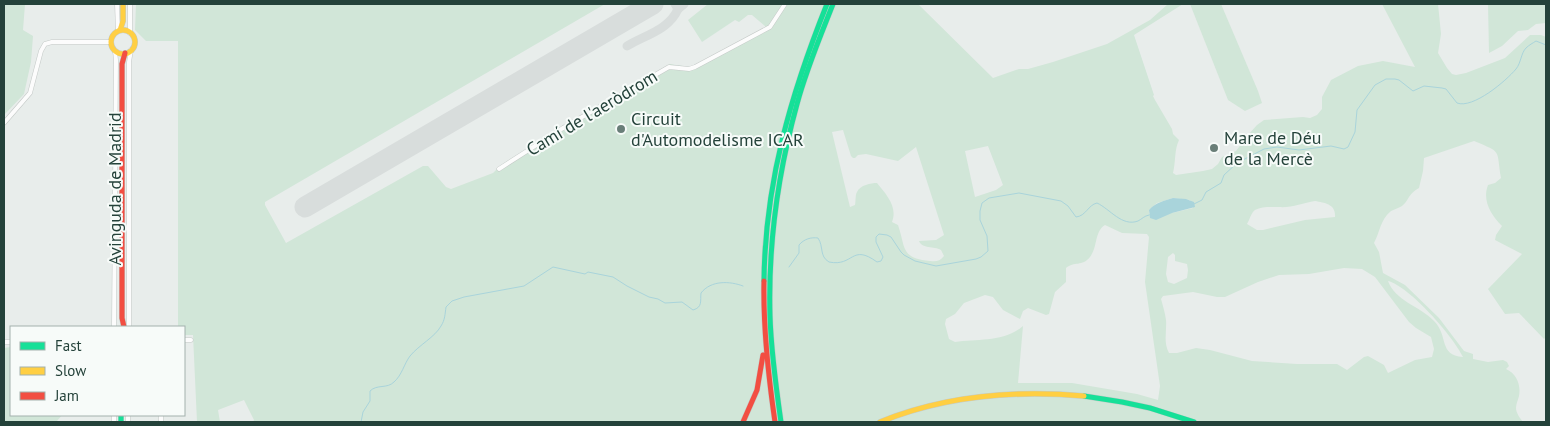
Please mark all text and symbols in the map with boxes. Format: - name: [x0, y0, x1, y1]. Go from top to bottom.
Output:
- street label: Camí de l'aeròdrom: [522, 64, 661, 161]
- place label: Circuit d'Automodelisme ICAR: [631, 107, 804, 151]
- street label: Avinguda de Madrid: [103, 112, 126, 266]
- marker: Circuit d'Automodelisme ICAR: [615, 123, 627, 135]
- place label: Mare de Déu de la Mercè: [1224, 126, 1322, 170]
- marker: Mare de Déu de la Mercè: [1208, 142, 1220, 154]
- legend: [10, 326, 185, 416]
- text: Fast: [55, 336, 82, 355]
- text: Slow: [55, 361, 86, 380]
- text: Jam: [54, 386, 79, 405]

